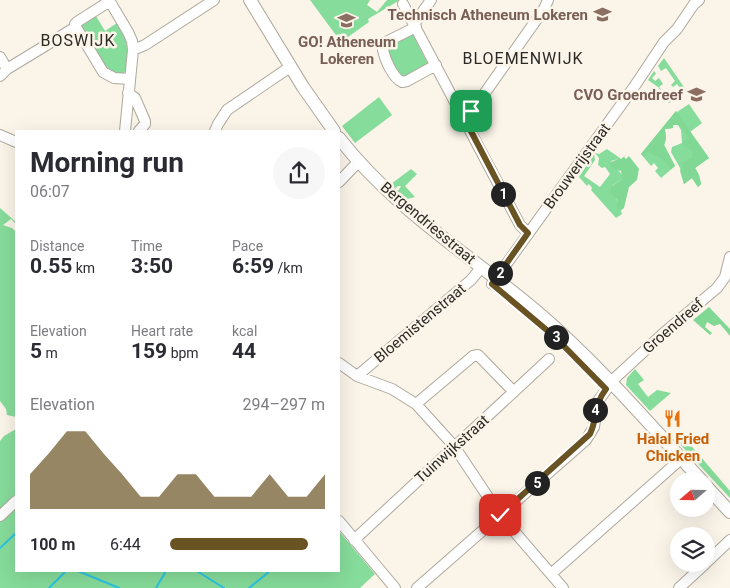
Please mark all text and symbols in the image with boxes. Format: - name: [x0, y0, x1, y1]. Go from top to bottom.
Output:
- school or university icon: Technisch Atheneum Lokeren: [592, 5, 612, 25]
- place label: Technisch Atheneum Lokeren: [387, 6, 588, 24]
- school or university icon: GO! Atheneum Lokeren: [337, 11, 357, 31]
- district label: BOSWIJK: [41, 31, 115, 50]
- place label: GO! Atheneum Lokeren: [298, 33, 396, 68]
- district label: BLOEMENWIJK: [462, 49, 584, 68]
- school or university icon: CVO Groendreef: [687, 85, 707, 105]
- place label: CVO Groendreef: [574, 86, 684, 104]
- pin: [450, 90, 492, 132]
- icon: arrive: [457, 97, 485, 125]
- street label: Brouwerijstraat: [540, 120, 614, 212]
- text: Morning run: [30, 146, 184, 179]
- button: share: [273, 147, 325, 199]
- street label: Bergendriesstraat: [377, 178, 479, 268]
- text: 06:07: [30, 182, 70, 201]
- pin: 1: [490, 182, 516, 206]
- text: 1: [499, 186, 508, 202]
- text: Distance: [30, 238, 85, 254]
- text: Time: [131, 238, 162, 254]
- text: Pace: [232, 238, 263, 254]
- text: 0.55: [30, 254, 72, 278]
- text: 3:50: [131, 254, 173, 278]
- text: 6:59: [232, 254, 274, 278]
- text: km: [72, 260, 95, 276]
- text: /km: [274, 260, 303, 276]
- pin: 2: [488, 260, 512, 286]
- text: 2: [496, 265, 505, 281]
- street label: Bloemistenstraat: [371, 279, 469, 366]
- street label: Groendreef: [639, 294, 708, 357]
- text: Elevation: [30, 323, 87, 339]
- text: Heart rate: [131, 323, 193, 339]
- text: kcal: [232, 323, 257, 339]
- pin: 3: [544, 324, 568, 350]
- text: 3: [552, 329, 561, 345]
- text: 5: [30, 339, 42, 363]
- text: 159: [131, 339, 167, 363]
- text: 44: [232, 339, 256, 363]
- text: m: [42, 345, 58, 361]
- text: bpm: [167, 345, 199, 361]
- text: Elevation: [30, 395, 95, 414]
- text: 294–297 m: [243, 395, 325, 414]
- pin: 4: [582, 398, 608, 422]
- text: 4: [591, 402, 600, 418]
- restaurant icon: Halal Fried Chicken: [663, 408, 683, 428]
- street label: Tuinwijkstraat: [411, 411, 493, 487]
- place label: Halal Fried Chicken: [637, 430, 709, 465]
- pin: 5: [524, 470, 550, 496]
- north arrow: [670, 472, 715, 518]
- map controls: [670, 472, 715, 572]
- text: 5: [533, 475, 542, 491]
- pin: [479, 494, 521, 536]
- icon: check: [486, 501, 514, 529]
- button: layers: [670, 527, 715, 572]
- text: 100 m: [30, 535, 75, 554]
- text: 6:44: [110, 535, 141, 554]

